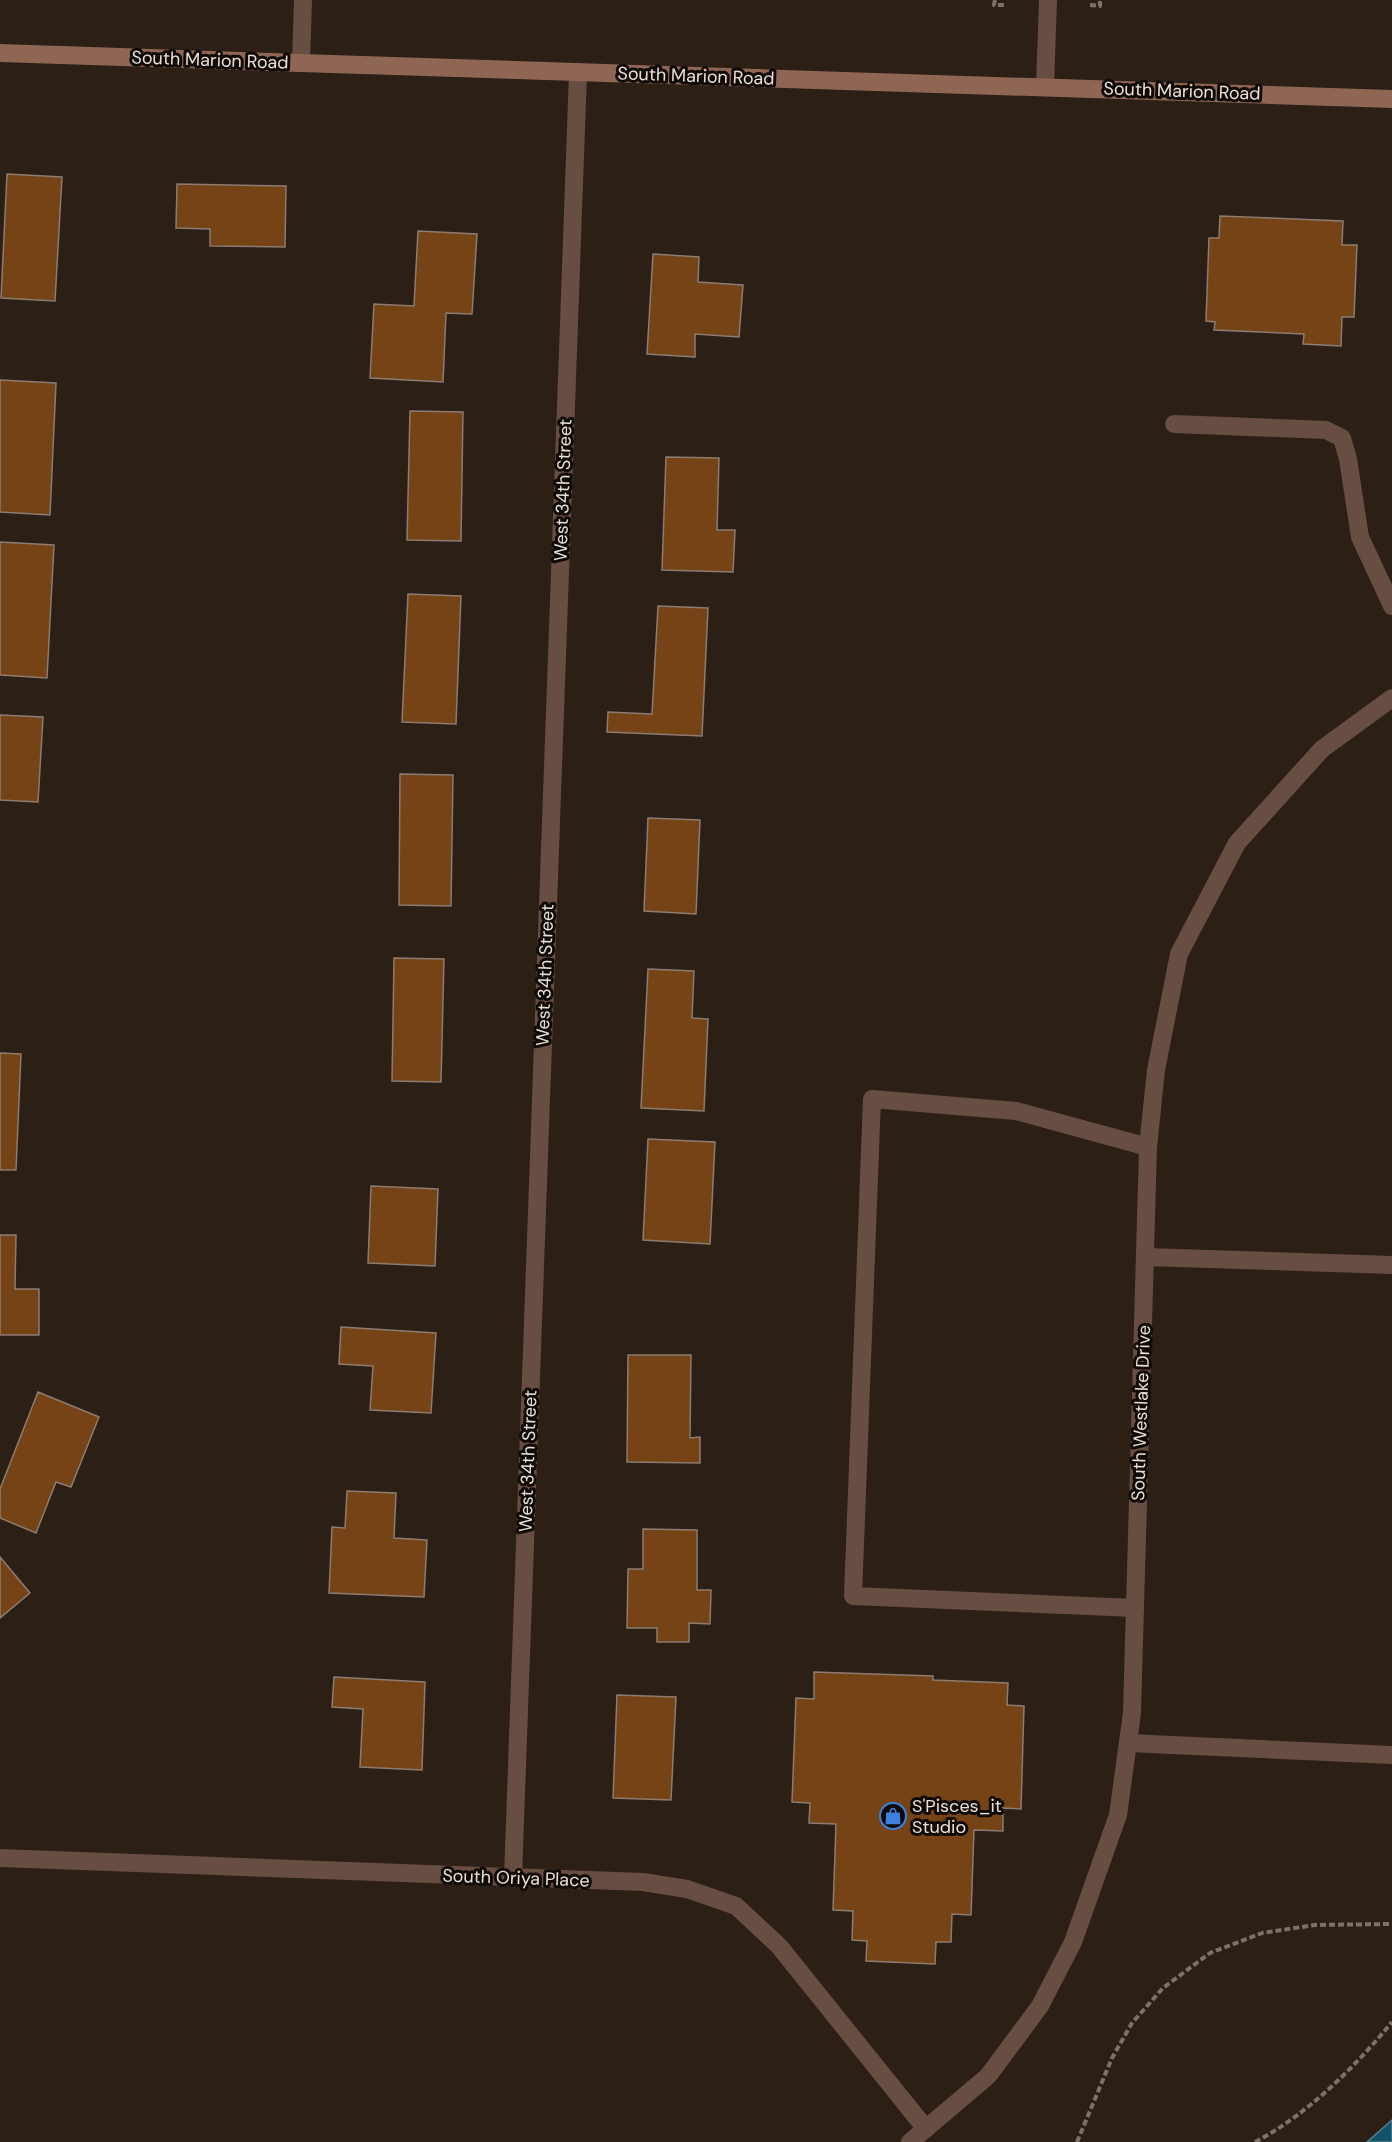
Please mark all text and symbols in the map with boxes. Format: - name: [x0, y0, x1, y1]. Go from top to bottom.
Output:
- street label: South Marion Road: [131, 45, 289, 75]
- street label: South Marion Road: [617, 61, 775, 91]
- street label: South Marion Road: [1103, 76, 1261, 106]
- street label: West 34th Street: [549, 419, 577, 561]
- street label: West 34th Street: [531, 904, 559, 1046]
- street label: South Westlake Drive: [1126, 1325, 1156, 1501]
- street label: West 34th Street: [514, 1390, 542, 1532]
- place label: S'Pisces_it Studio: [912, 1794, 1002, 1839]
- shop icon: S'Pisces_it Studio: [878, 1801, 908, 1831]
- street label: South Oriya Place: [442, 1863, 590, 1893]

